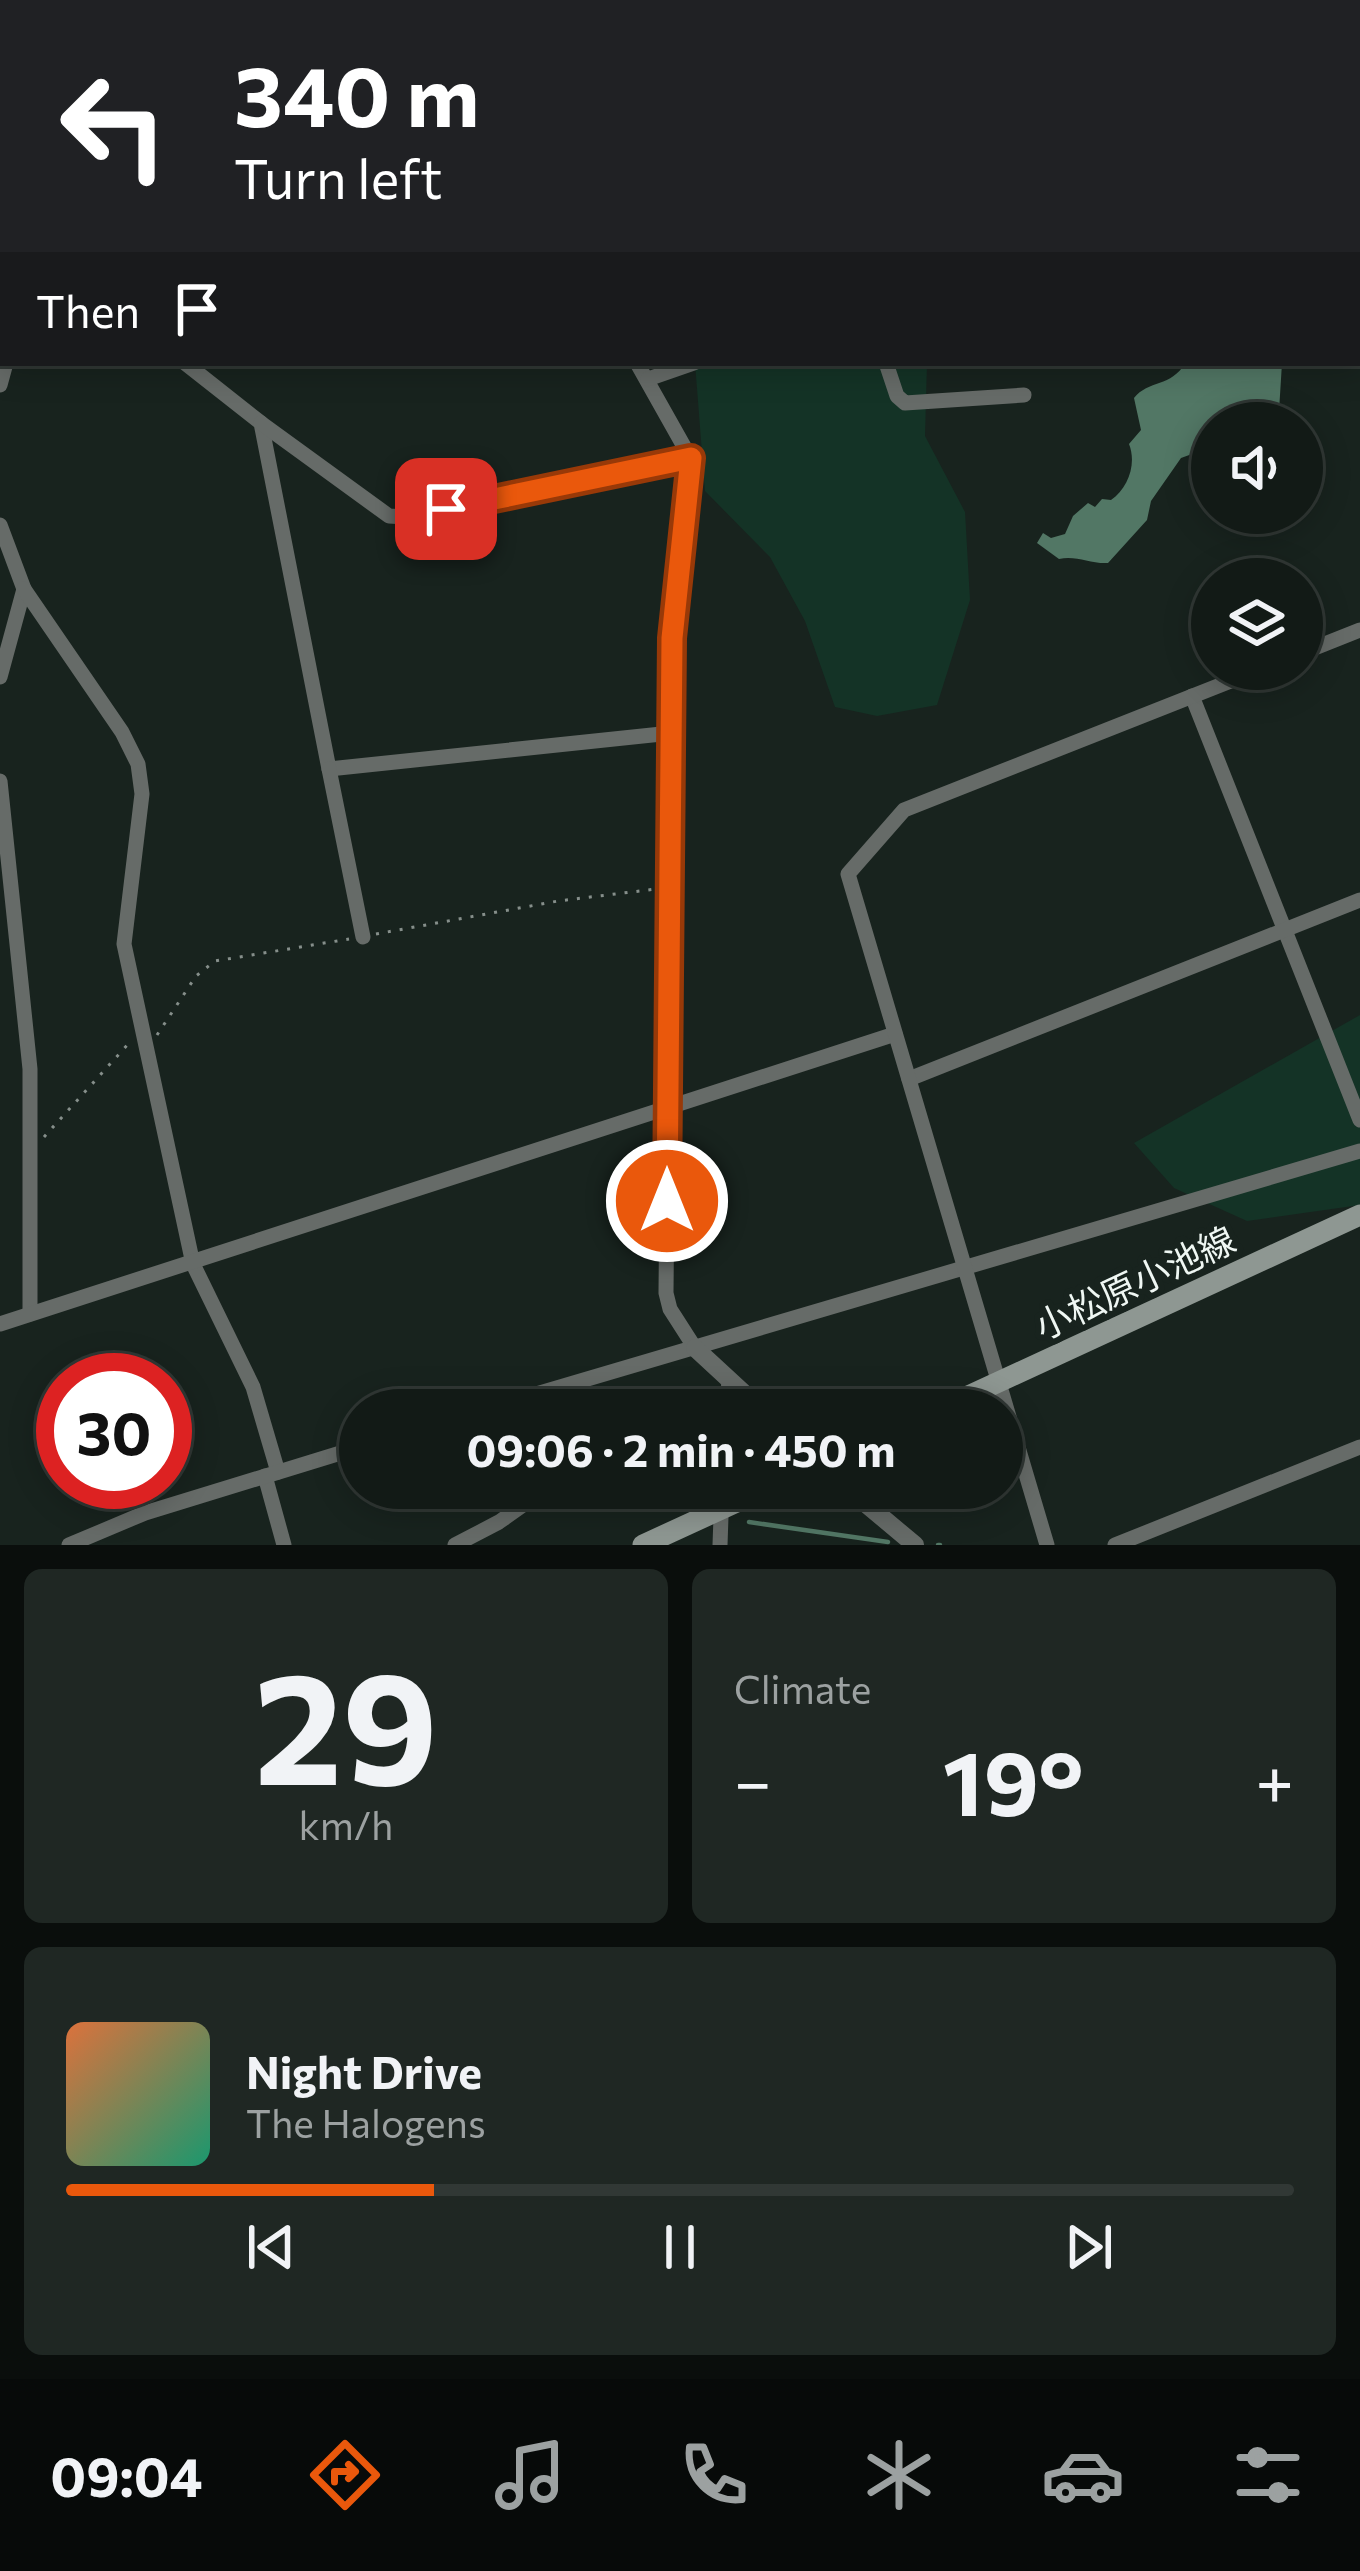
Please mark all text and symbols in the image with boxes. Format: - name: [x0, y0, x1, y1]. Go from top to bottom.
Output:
- text: 340 m: [234, 42, 480, 144]
- icon: left: [36, 48, 192, 204]
- text: Turn left: [234, 144, 442, 210]
- icon: arrive: [164, 276, 230, 342]
- text: Then: [36, 282, 140, 337]
- map controls: [1191, 402, 1323, 690]
- button: sound: [1191, 402, 1323, 534]
- pin: [395, 458, 497, 560]
- icon: arrive: [413, 476, 479, 542]
- button: layers: [1191, 558, 1323, 690]
- position arrow: [604, 1138, 730, 1264]
- street label: 小松原小池線: [1027, 1216, 1241, 1347]
- speed limit sign: 30: [36, 1353, 192, 1509]
- text: 09:06 · 2 min · 450 m: [466, 1421, 896, 1476]
- text: 29: [254, 1626, 438, 1817]
- text: Climate: [734, 1664, 871, 1712]
- text: 19°: [943, 1724, 1084, 1835]
- text: −: [734, 1739, 772, 1820]
- text: +: [1255, 1739, 1294, 1820]
- text: km/h: [299, 1800, 393, 1848]
- text: Night Drive: [246, 2043, 482, 2098]
- text: The Halogens: [246, 2098, 486, 2146]
- icon: previous: [238, 2214, 304, 2280]
- icon: pause: [647, 2214, 713, 2280]
- icon: next: [1056, 2214, 1122, 2280]
- icon: directions: [303, 2433, 387, 2517]
- icon: music: [488, 2433, 572, 2517]
- icon: phone: [672, 2433, 756, 2517]
- icon: climate: [857, 2433, 941, 2517]
- icon: car: [1041, 2433, 1125, 2517]
- icon: filters: [1226, 2433, 1310, 2517]
- text: 09:04: [50, 2442, 203, 2508]

